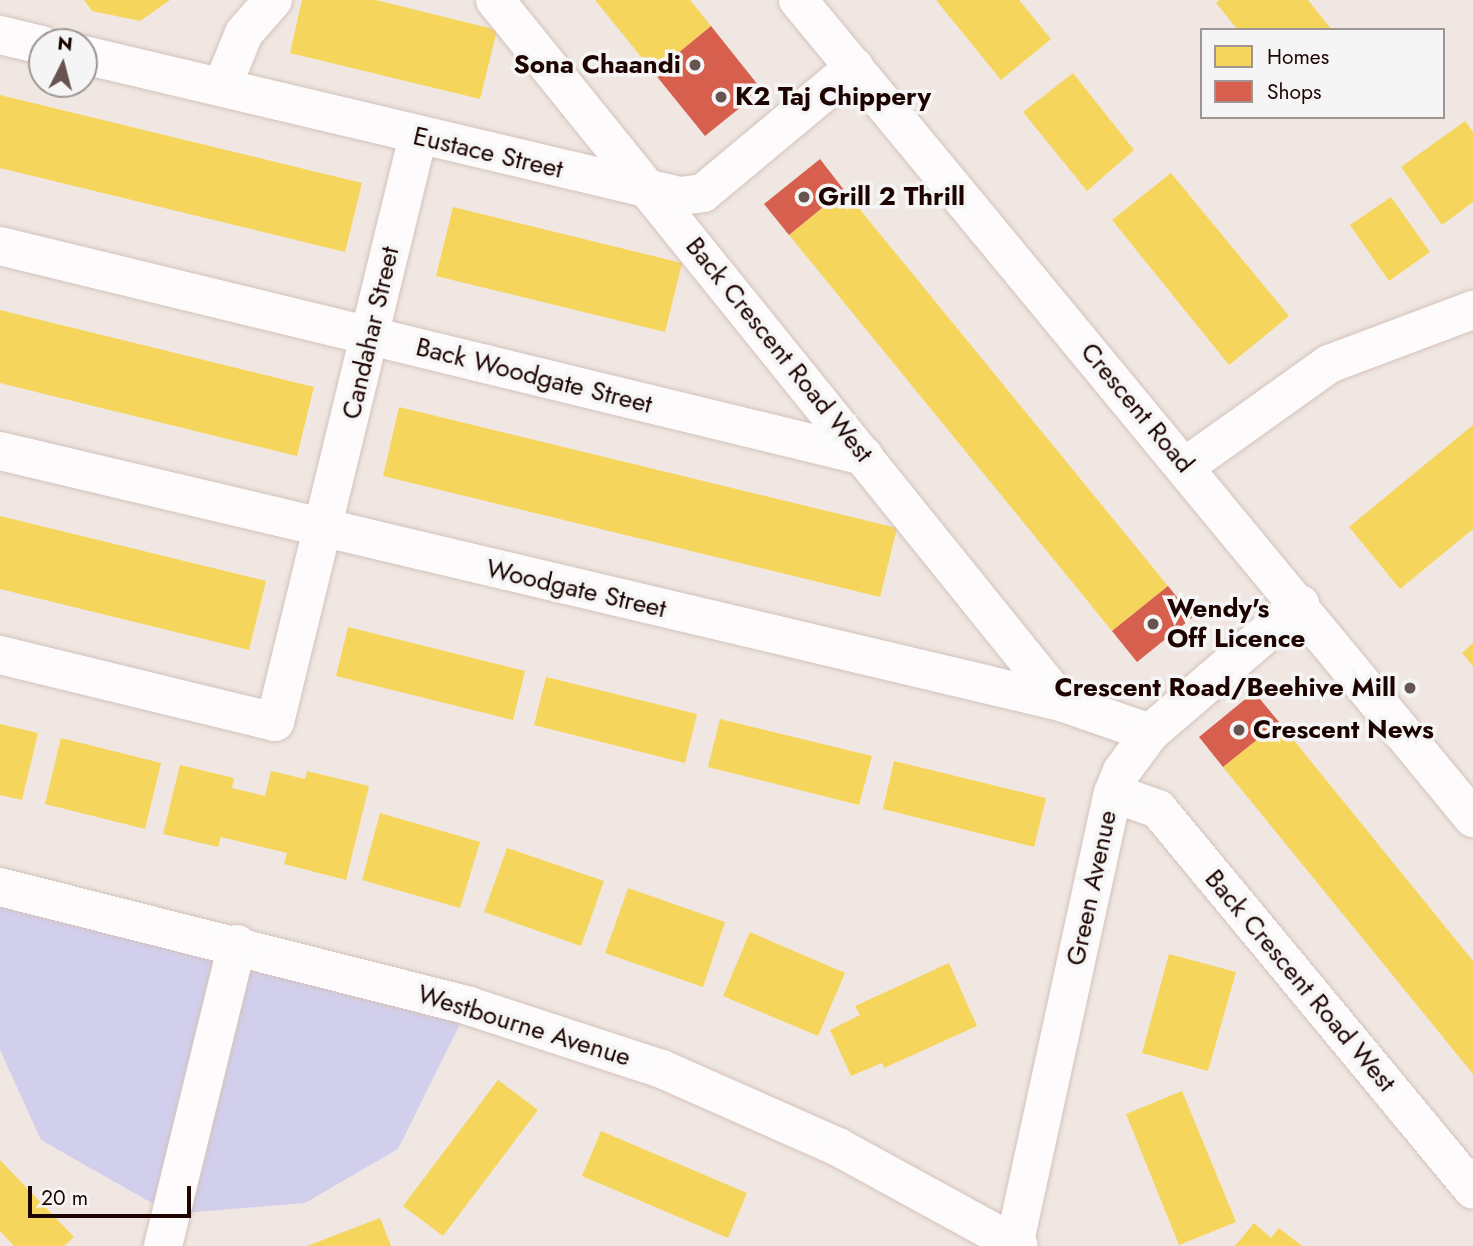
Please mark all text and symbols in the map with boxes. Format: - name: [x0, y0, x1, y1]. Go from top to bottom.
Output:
- north arrow: [28, 28, 98, 98]
- legend: [1200, 28, 1445, 119]
- text: N: [56, 29, 74, 58]
- text: Homes: [1267, 42, 1329, 72]
- place label: Sona Chaandi: [513, 49, 681, 81]
- marker: Sona Chaandi: [687, 57, 703, 73]
- text: Shops: [1267, 77, 1321, 107]
- place label: K2 Taj Chippery: [735, 81, 931, 113]
- marker: K2 Taj Chippery: [713, 89, 729, 105]
- street label: Eustace Street: [410, 121, 566, 185]
- place label: Grill 2 Thrill: [818, 181, 965, 213]
- marker: Grill 2 Thrill: [796, 189, 812, 205]
- street label: Back Crescent Road West: [679, 231, 879, 469]
- street label: Candahar Street: [336, 244, 406, 422]
- street label: Back Woodgate Street: [413, 332, 655, 420]
- street label: Crescent Road: [1074, 337, 1200, 479]
- street label: Woodgate Street: [483, 553, 669, 625]
- place label: Wendy's Off Licence: [1167, 593, 1305, 654]
- marker: Wendy's Off Licence: [1145, 616, 1161, 632]
- place label: Crescent Road/Beehive Mill: [1055, 672, 1396, 704]
- marker: Crescent Road/Beehive Mill: [1402, 680, 1418, 696]
- place label: Crescent News: [1253, 714, 1434, 746]
- marker: Crescent News: [1231, 722, 1247, 738]
- street label: Green Avenue: [1060, 808, 1124, 968]
- street label: Back Crescent Road West: [1198, 864, 1402, 1098]
- street label: Westbourne Avenue: [414, 979, 634, 1073]
- scale bar: [32, 1172, 194, 1216]
- text: 20 m: [41, 1183, 88, 1213]

